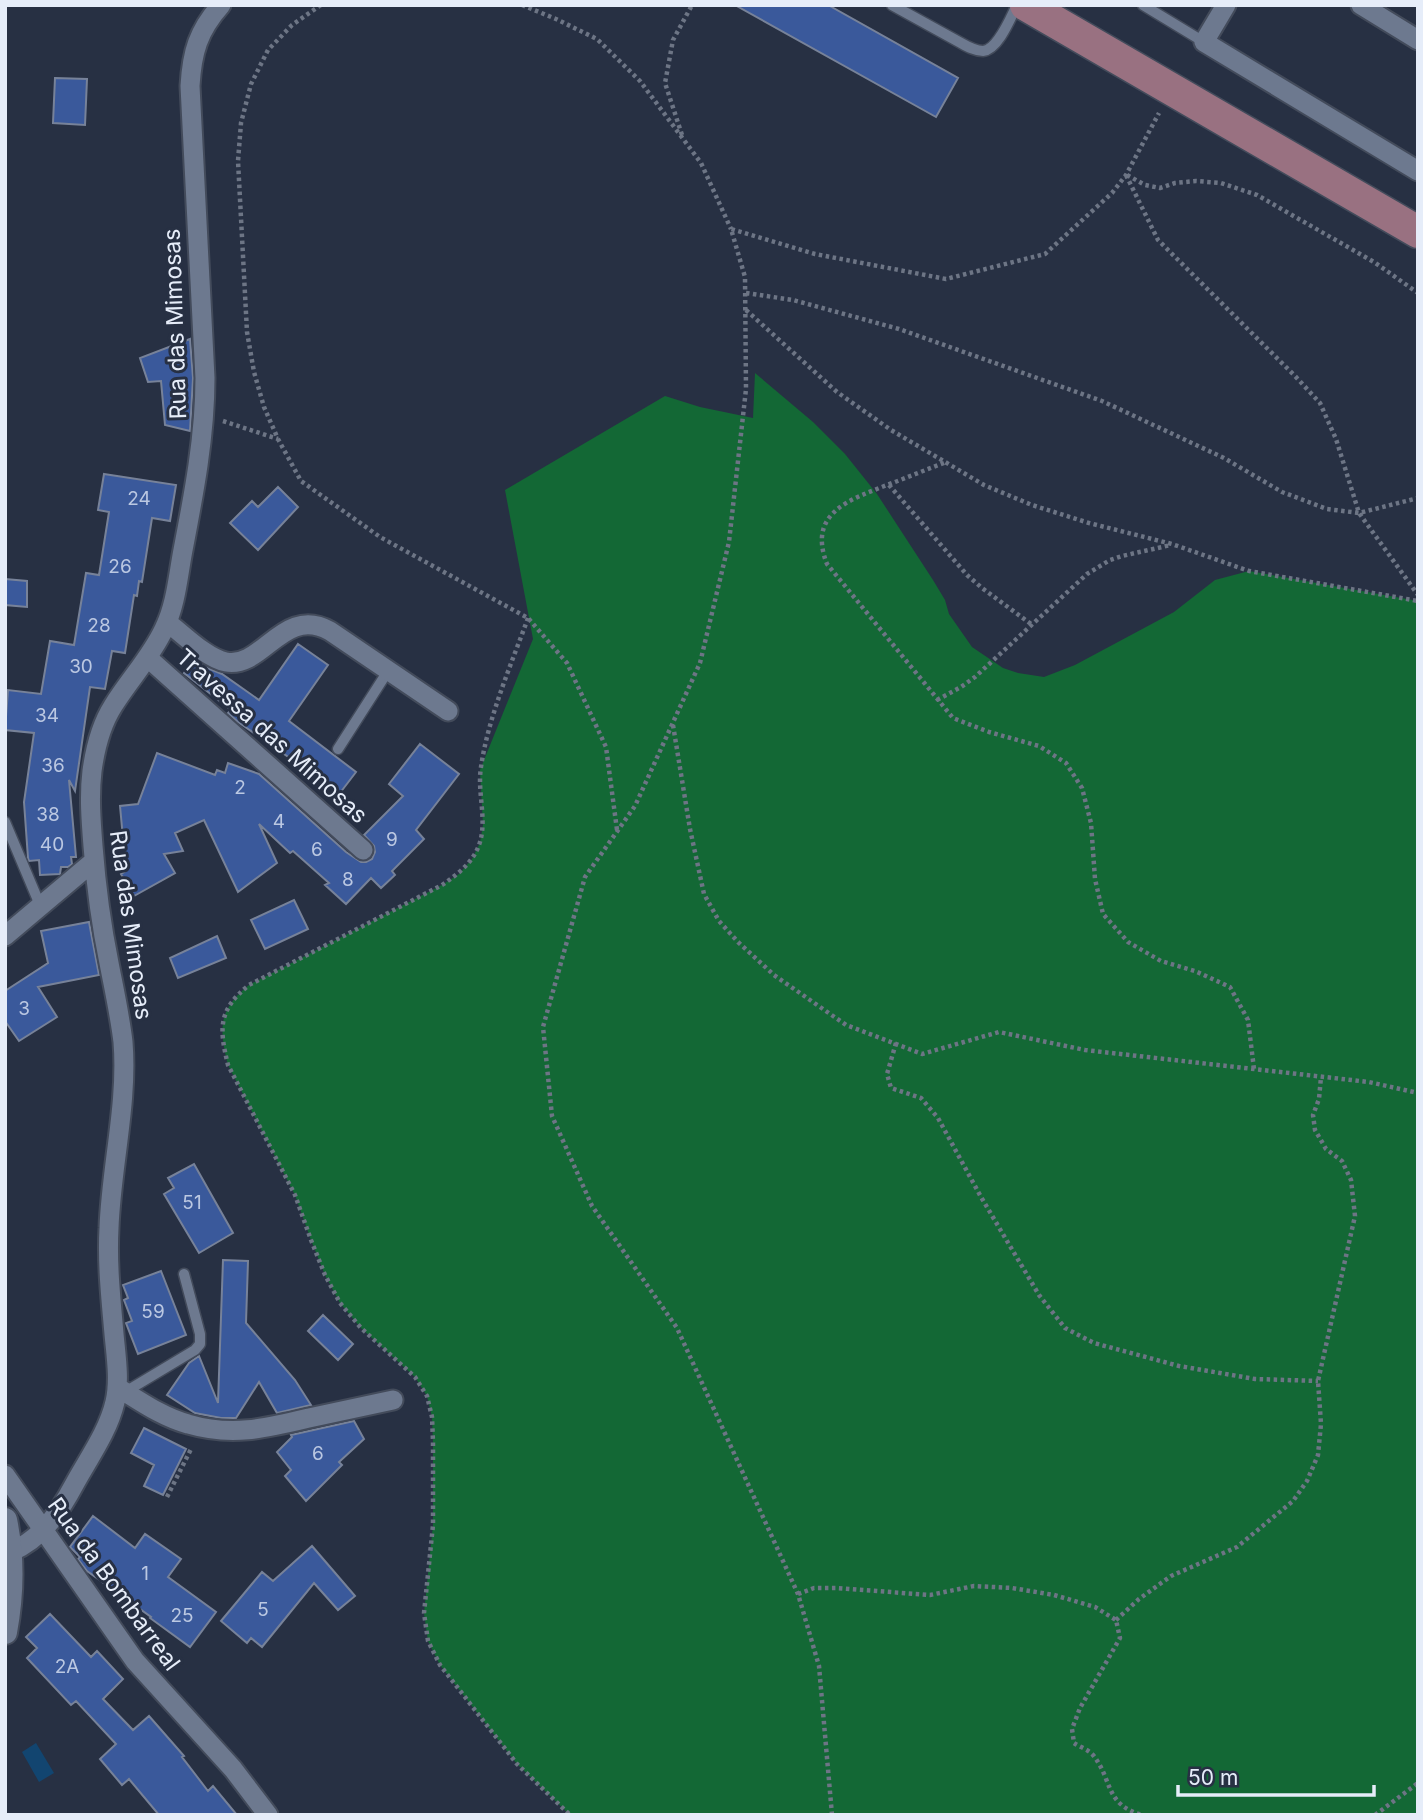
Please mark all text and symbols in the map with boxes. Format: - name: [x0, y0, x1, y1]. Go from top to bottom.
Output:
- street label: Rua das Mimosas: [158, 228, 192, 420]
- house number: 24: [127, 487, 151, 510]
- house number: 26: [108, 555, 132, 578]
- house number: 28: [87, 614, 111, 637]
- street label: Travessa das Mimosas: [171, 643, 373, 829]
- house number: 30: [69, 655, 93, 678]
- house number: 34: [35, 704, 59, 727]
- house number: 36: [41, 754, 65, 777]
- house number: 2: [234, 776, 246, 799]
- house number: 38: [36, 803, 60, 826]
- house number: 4: [273, 810, 285, 833]
- house number: 9: [386, 828, 398, 851]
- street label: Rua das Mimosas: [104, 829, 158, 1021]
- house number: 40: [40, 833, 64, 856]
- house number: 6: [311, 838, 323, 861]
- house number: 8: [342, 868, 354, 891]
- house number: 3: [18, 997, 30, 1020]
- house number: 51: [182, 1191, 202, 1214]
- house number: 59: [141, 1300, 165, 1323]
- house number: 6: [312, 1442, 324, 1465]
- street label: Rua da Bombarreal: [42, 1492, 186, 1676]
- house number: 1: [141, 1562, 149, 1585]
- house number: 5: [257, 1598, 269, 1621]
- house number: 25: [170, 1604, 194, 1627]
- house number: 2A: [55, 1655, 79, 1678]
- scale bar: [1178, 1754, 1374, 1798]
- text: 50 m: [1188, 1765, 1238, 1790]

